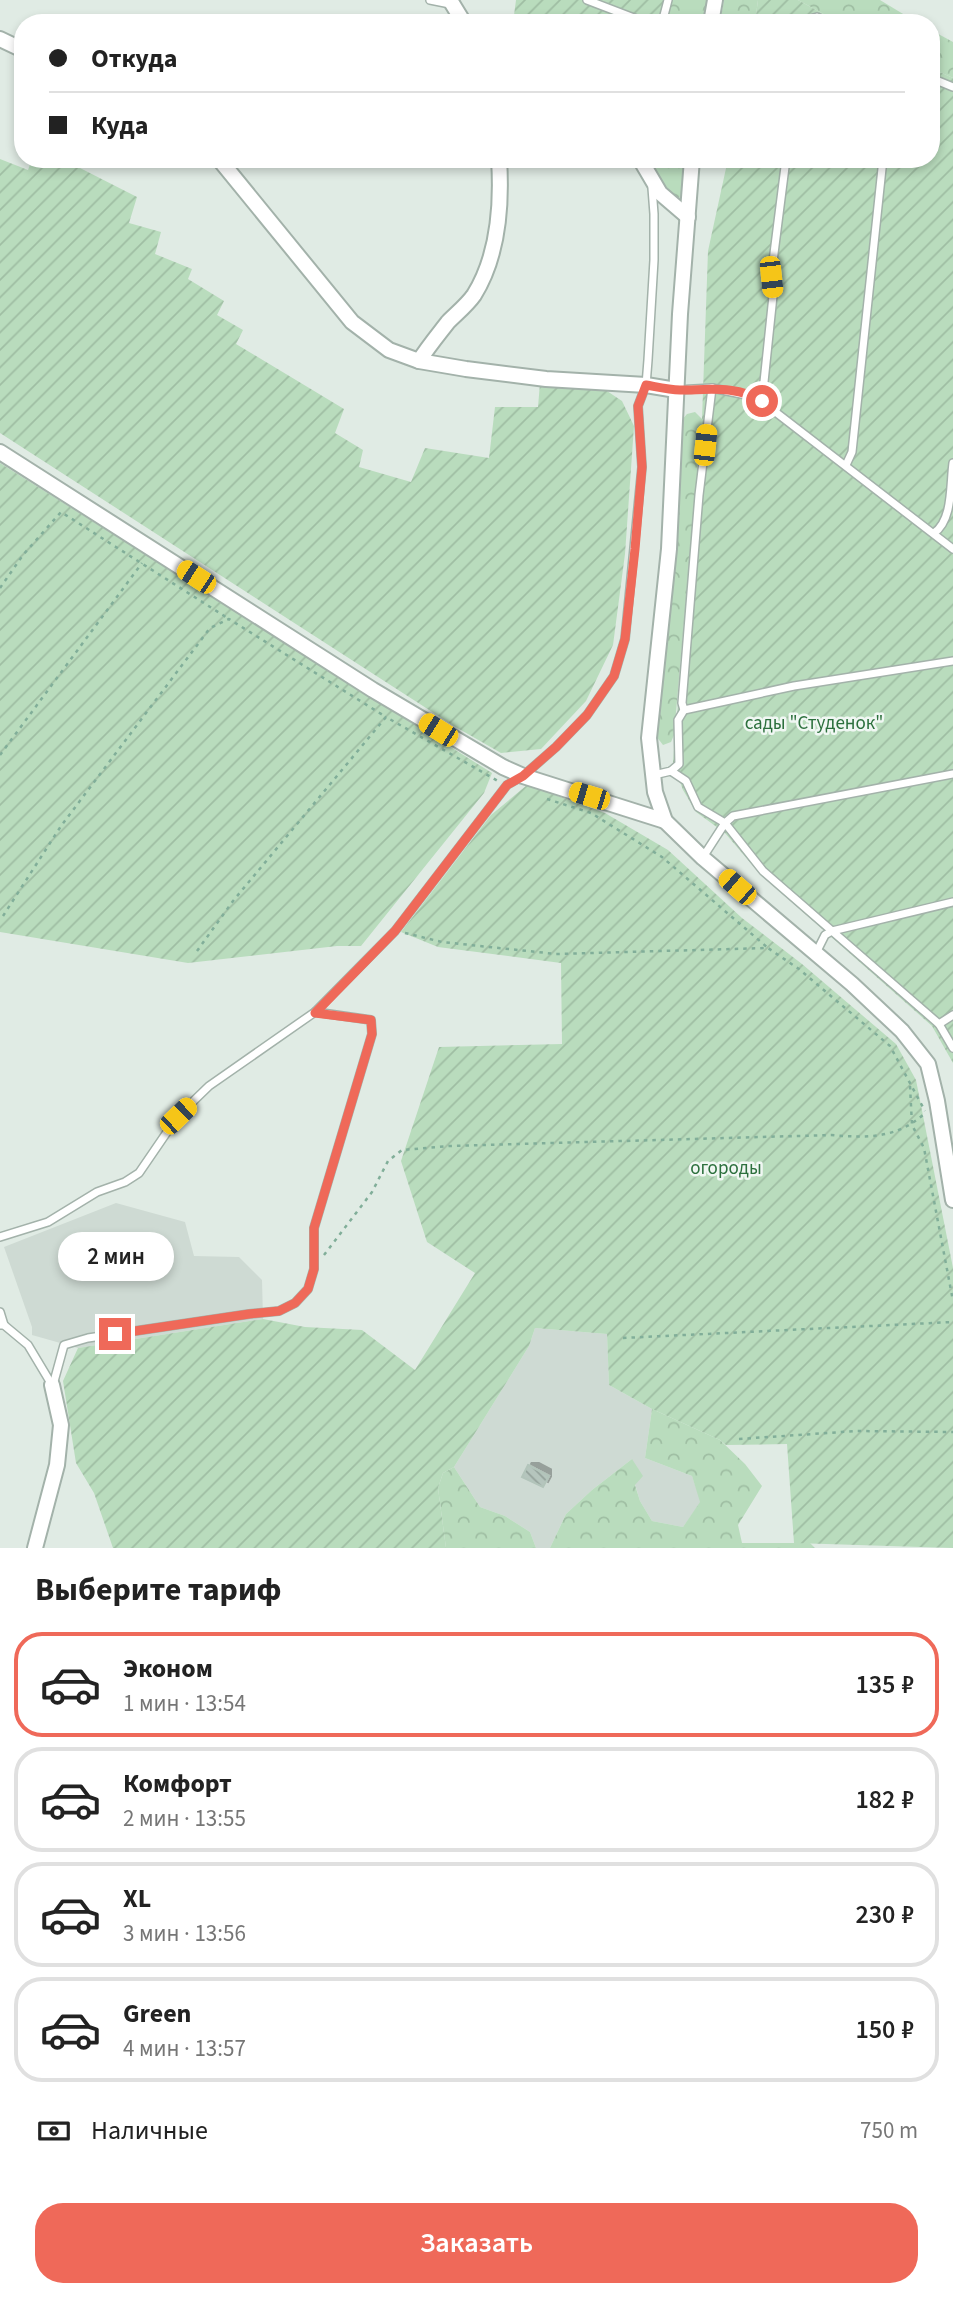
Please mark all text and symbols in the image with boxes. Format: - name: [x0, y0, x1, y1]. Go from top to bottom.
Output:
- text: Откуда: [91, 40, 178, 77]
- text: Куда: [91, 107, 149, 144]
- car: [759, 255, 784, 299]
- route start: [746, 385, 778, 417]
- car: [693, 423, 718, 467]
- car: [173, 557, 220, 597]
- car: [415, 710, 462, 750]
- park label: сады "Студенок": [745, 710, 883, 737]
- car: [566, 780, 613, 812]
- car: [715, 865, 760, 909]
- car: [156, 1094, 201, 1138]
- park label: огороды: [690, 1155, 762, 1182]
- callout: 2 мин: [57, 1232, 173, 1282]
- text: 2 мин: [87, 1240, 145, 1273]
- route end: [99, 1318, 131, 1350]
- text: Выберите тариф: [35, 1567, 282, 1613]
- text: Эконом: [123, 1650, 213, 1687]
- icon: car: [39, 1653, 102, 1716]
- text: 135 ₽: [855, 1666, 914, 1703]
- text: 1 мин · 13:54: [123, 1687, 246, 1720]
- text: Комфорт: [123, 1765, 232, 1802]
- icon: car: [39, 1768, 102, 1831]
- text: 182 ₽: [855, 1781, 914, 1818]
- text: 2 мин · 13:55: [123, 1802, 246, 1835]
- text: XL: [123, 1880, 151, 1917]
- icon: car: [39, 1883, 102, 1946]
- text: 230 ₽: [855, 1896, 914, 1933]
- text: 3 мин · 13:56: [123, 1917, 246, 1950]
- text: Green: [123, 1995, 191, 2032]
- icon: car: [39, 1998, 102, 2061]
- text: 150 ₽: [855, 2011, 914, 2048]
- text: 4 мин · 13:57: [123, 2032, 246, 2065]
- icon: cash: [35, 2112, 73, 2150]
- text: Наличные: [91, 2112, 208, 2149]
- text: 750 m: [860, 2114, 918, 2147]
- button: Заказать: [35, 2203, 918, 2283]

